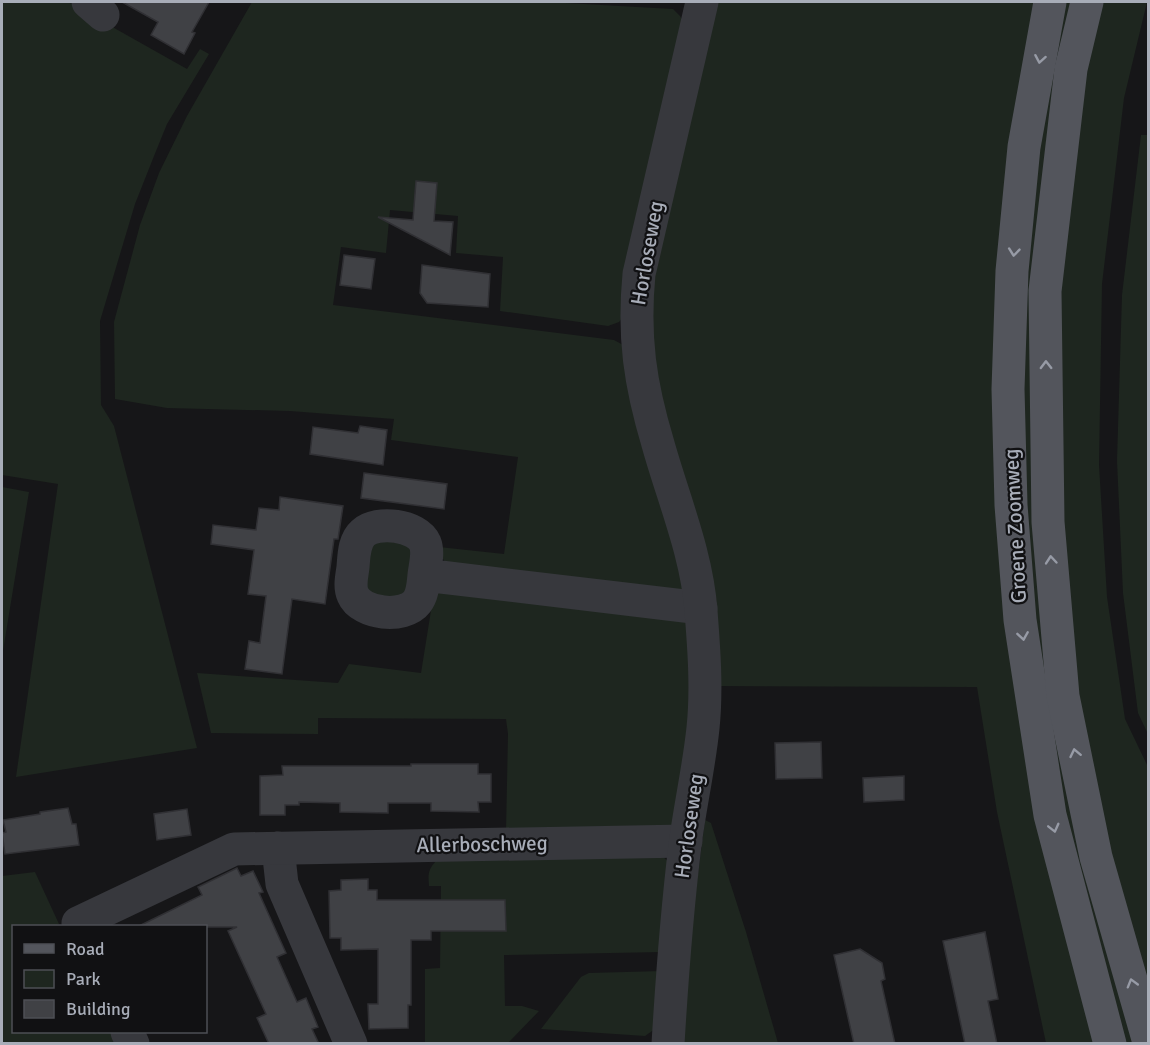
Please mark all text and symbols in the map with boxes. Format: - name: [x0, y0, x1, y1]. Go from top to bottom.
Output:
- one-way arrow: [1034, 54, 1046, 64]
- street label: Horloseweg: [625, 199, 669, 307]
- one-way arrow: [1008, 248, 1021, 257]
- one-way arrow: [1040, 361, 1052, 370]
- street label: Groene Zoomweg: [998, 448, 1032, 604]
- one-way arrow: [1045, 556, 1058, 565]
- one-way arrow: [1016, 631, 1028, 640]
- one-way arrow: [1069, 749, 1082, 759]
- street label: Horloseweg: [669, 772, 709, 880]
- one-way arrow: [1046, 823, 1059, 833]
- street label: Allerboschweg: [416, 830, 548, 858]
- legend: [12, 925, 207, 1033]
- text: Road: [66, 938, 105, 960]
- text: Park: [66, 968, 101, 990]
- one-way arrow: [1127, 978, 1139, 989]
- text: Building: [66, 998, 130, 1020]

